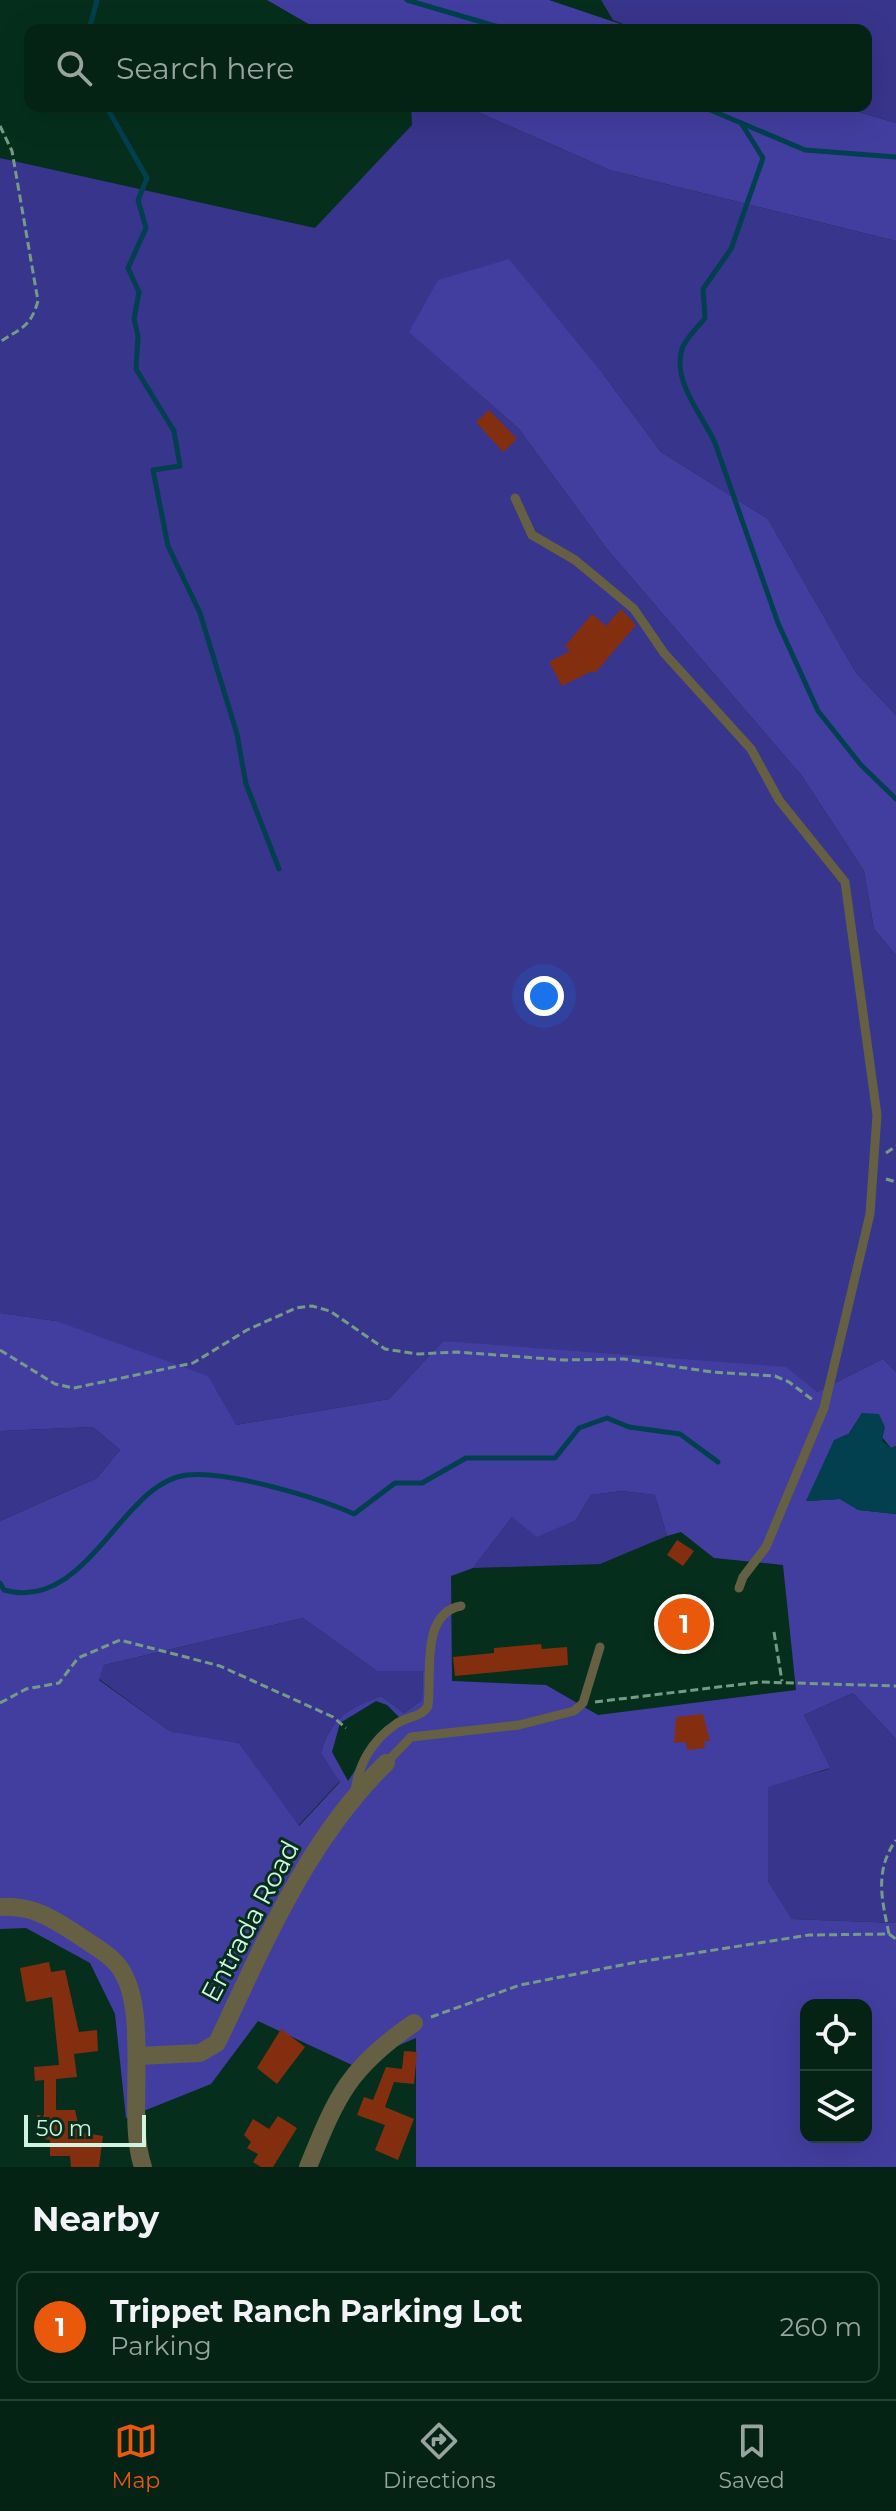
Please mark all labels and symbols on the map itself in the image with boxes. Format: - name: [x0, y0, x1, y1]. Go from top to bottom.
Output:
- your location: [524, 976, 564, 1016]
- pin: 1: [658, 1594, 710, 1654]
- street label: Entrada Road: [194, 1835, 306, 2007]
- scale bar: [24, 2111, 146, 2147]

